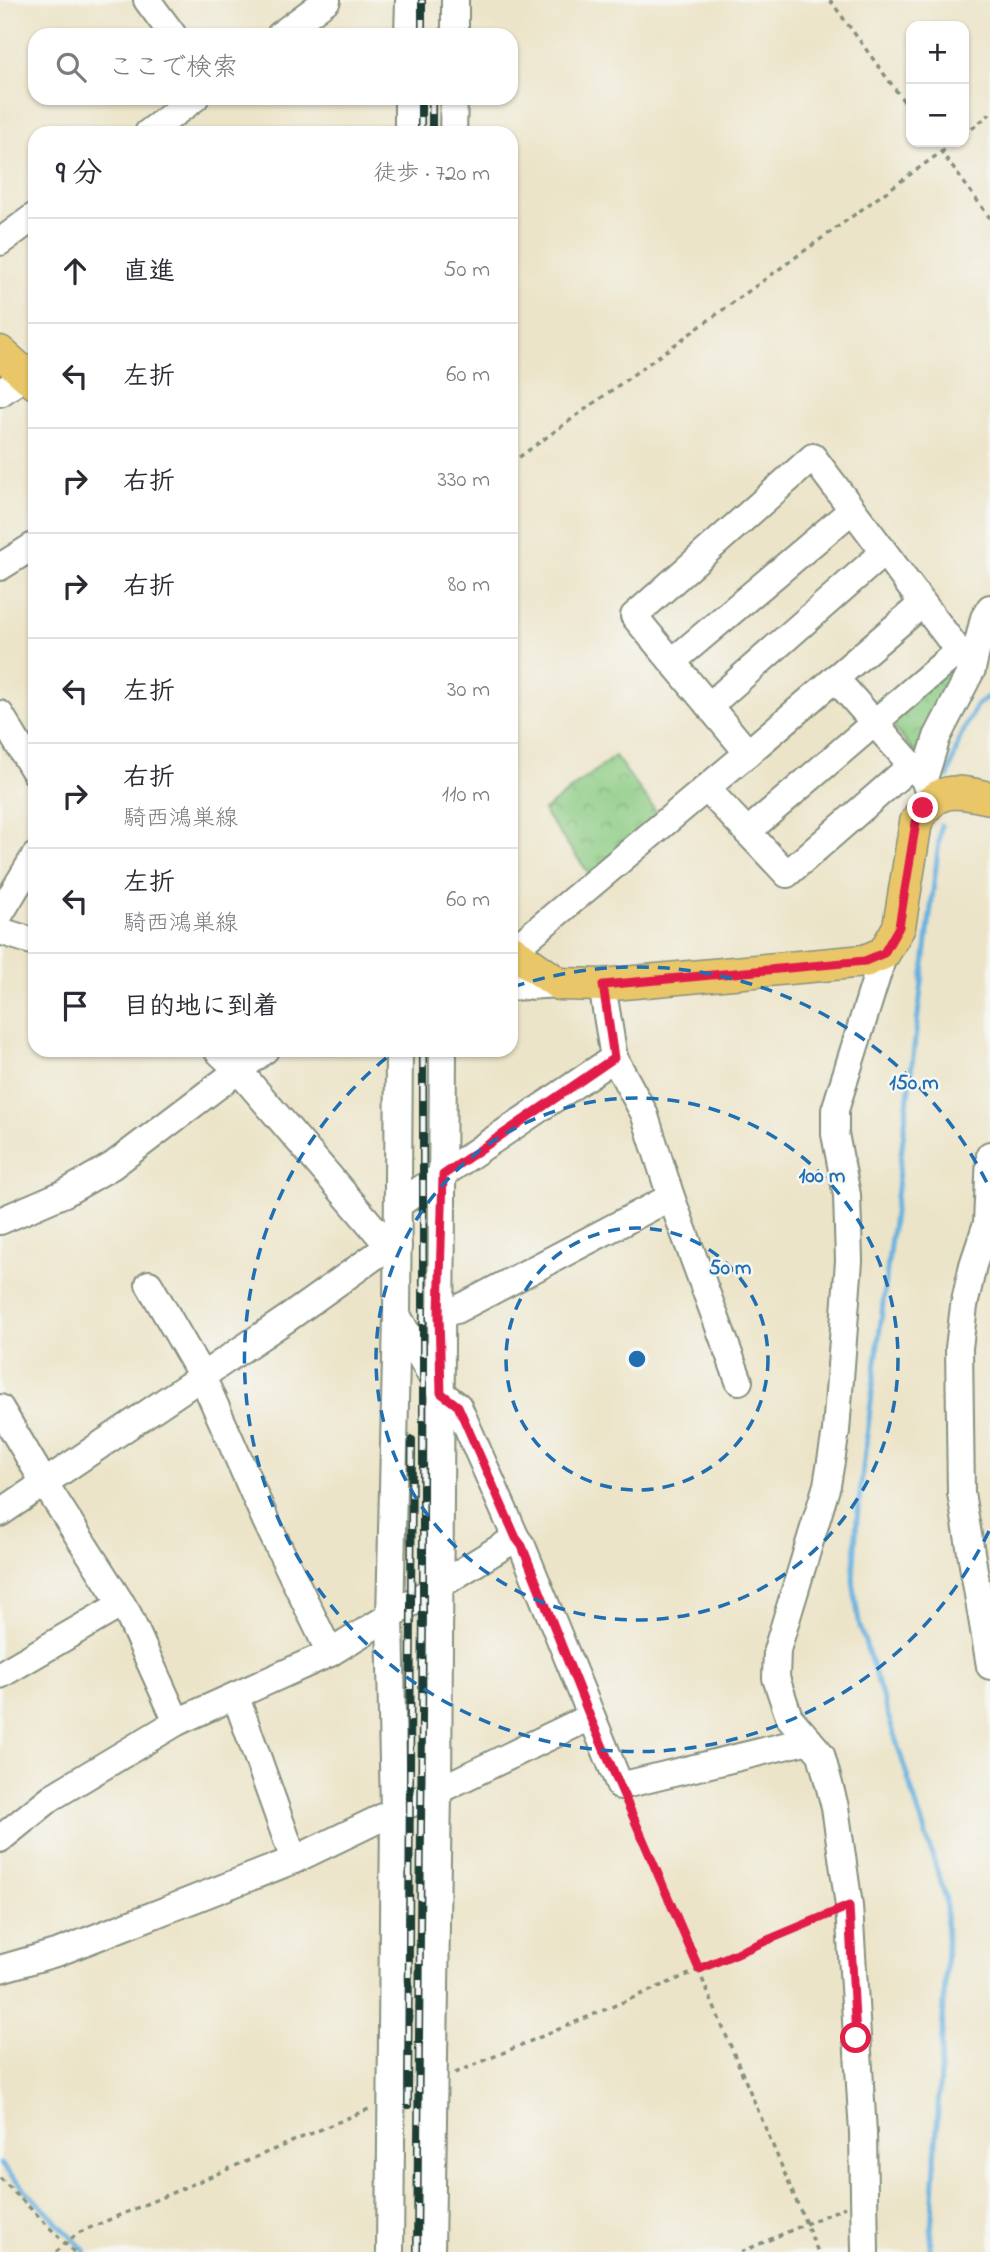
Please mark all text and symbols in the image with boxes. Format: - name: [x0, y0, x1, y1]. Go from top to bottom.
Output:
- map controls: [906, 21, 969, 147]
- button: +: [906, 21, 969, 84]
- search box: [28, 28, 518, 105]
- icon: search: [52, 48, 90, 86]
- text: ここで検索: [108, 50, 238, 88]
- button: −: [906, 84, 969, 147]
- text: 9 分: [56, 153, 103, 197]
- text: 徒歩 · 720 m: [373, 158, 490, 191]
- icon: ahead: [56, 252, 94, 290]
- text: 直進: [123, 254, 175, 292]
- text: 50 m: [443, 254, 490, 287]
- icon: left: [56, 357, 94, 395]
- text: 左折: [123, 359, 175, 397]
- text: 60 m: [446, 359, 490, 392]
- icon: right: [56, 462, 94, 500]
- text: 右折: [123, 464, 175, 502]
- text: 330 m: [437, 464, 490, 497]
- icon: right: [56, 567, 94, 605]
- text: 右折: [123, 569, 175, 607]
- text: 80 m: [448, 569, 490, 602]
- icon: left: [56, 672, 94, 710]
- text: 左折: [123, 674, 175, 712]
- text: 30 m: [447, 674, 490, 707]
- text: 右折: [123, 760, 175, 798]
- icon: right: [56, 777, 94, 815]
- text: 110 m: [442, 779, 490, 812]
- route end: [907, 792, 938, 823]
- text: 騎西鴻巣線: [123, 803, 238, 836]
- text: 左折: [123, 865, 175, 903]
- icon: left: [56, 882, 94, 920]
- text: 60 m: [446, 884, 490, 917]
- text: 騎西鴻巣線: [123, 908, 238, 941]
- icon: arrive: [56, 987, 94, 1025]
- text: 目的地に到着: [123, 989, 279, 1027]
- text: 150 m: [889, 1069, 939, 1099]
- text: 100 m: [799, 1162, 845, 1192]
- text: 50 m: [709, 1254, 751, 1284]
- centre of rings: [625, 1347, 649, 1371]
- route start: [840, 2022, 871, 2053]

